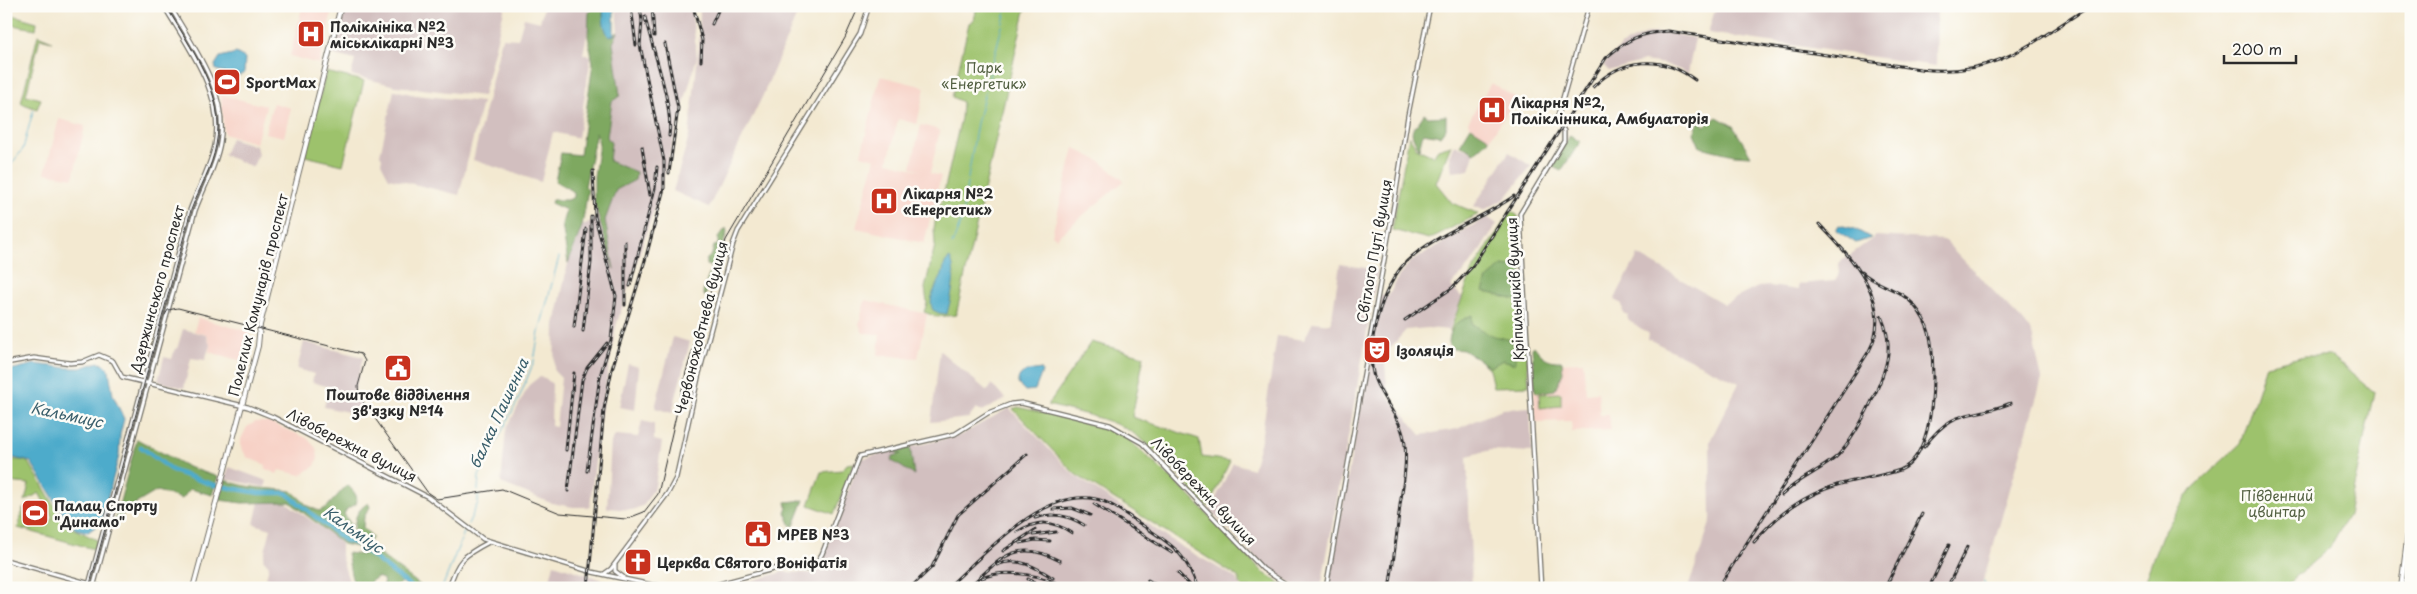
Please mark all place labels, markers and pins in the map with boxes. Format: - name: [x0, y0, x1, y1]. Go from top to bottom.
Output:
- place label: Поліклініка №2 міськлікарні №3: [330, 16, 454, 53]
- hospital icon: Поліклініка №2 міськлікарні №3: [296, 19, 326, 49]
- sports icon: SportMax: [212, 67, 242, 97]
- place label: SportMax: [246, 72, 316, 93]
- place label: Лікарня №2, Поліклінника, Амбулаторія: [1511, 92, 1709, 129]
- hospital icon: Лікарня №2, Поліклінника, Амбулаторія: [1477, 95, 1507, 125]
- place label: Лікарня №2 «Енергетик»: [903, 183, 994, 220]
- hospital icon: Лікарня №2 «Енергетик»: [869, 186, 899, 216]
- theatre icon: Ізоляція: [1362, 335, 1392, 365]
- place label: Ізоляція: [1396, 340, 1454, 361]
- public building icon: Поштове відділення зв'язку №14: [383, 353, 413, 383]
- place label: Поштове відділення зв'язку №14: [326, 384, 470, 421]
- place label: Палац Спорту "Динамо": [54, 495, 157, 532]
- sports icon: Палац Спорту "Динамо": [20, 498, 50, 528]
- public building icon: МРЕВ №3: [743, 519, 773, 549]
- place label: МРЕВ №3: [777, 524, 849, 545]
- church icon: Церква Святого Воніфатія: [623, 547, 653, 577]
- place label: Церква Святого Воніфатія: [657, 552, 848, 573]

